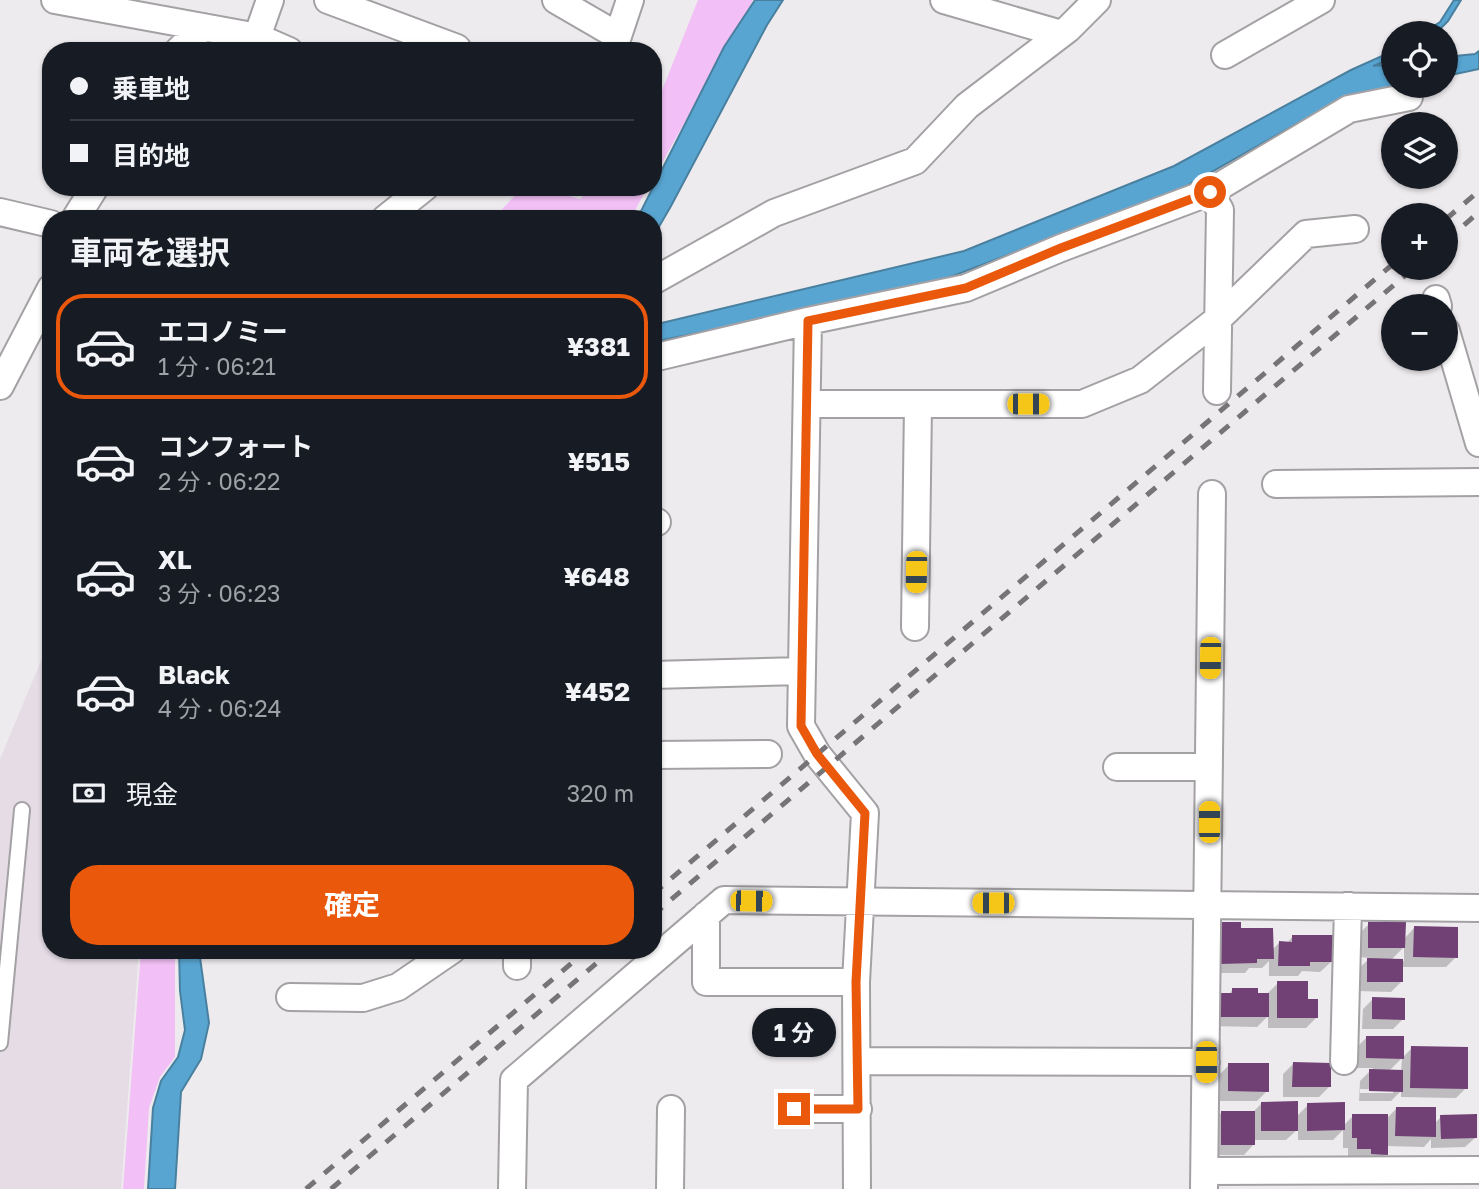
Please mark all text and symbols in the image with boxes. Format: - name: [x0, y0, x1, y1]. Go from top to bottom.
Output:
- map controls: [1381, 21, 1458, 371]
- button: locate: [1381, 21, 1458, 98]
- text: 乗車地: [112, 73, 190, 104]
- button: layers: [1381, 112, 1458, 189]
- text: 目的地: [112, 140, 190, 171]
- route start: [1194, 176, 1226, 208]
- button: +: [1381, 203, 1458, 280]
- text: 車両を選択: [70, 233, 230, 271]
- button: −: [1381, 294, 1458, 371]
- icon: car: [74, 315, 137, 378]
- text: エコノミー: [158, 316, 288, 347]
- text: ¥381: [567, 331, 630, 362]
- text: 1 分 · 06:21: [158, 352, 276, 380]
- car: [1008, 394, 1050, 415]
- icon: car: [74, 430, 137, 493]
- text: コンフォート: [158, 431, 313, 462]
- text: ¥515: [568, 446, 630, 477]
- text: 2 分 · 06:22: [158, 467, 280, 495]
- text: XL: [158, 544, 192, 575]
- icon: car: [74, 545, 137, 608]
- car: [906, 551, 927, 593]
- text: ¥648: [563, 561, 630, 592]
- text: 3 分 · 06:23: [158, 579, 280, 607]
- car: [1200, 637, 1221, 679]
- text: Black: [158, 659, 230, 690]
- icon: car: [74, 660, 137, 723]
- text: ¥452: [565, 676, 630, 707]
- text: 4 分 · 06:24: [158, 694, 282, 722]
- icon: cash: [70, 774, 108, 812]
- text: 現金: [126, 779, 178, 810]
- text: 320 m: [567, 779, 634, 807]
- car: [1199, 801, 1220, 843]
- button: 確定: [70, 865, 634, 945]
- car: [730, 890, 773, 912]
- car: [973, 893, 1015, 914]
- callout: 1 分: [752, 1007, 836, 1056]
- text: 1 分: [774, 1018, 814, 1046]
- car: [1196, 1041, 1217, 1083]
- route end: [778, 1093, 810, 1125]

